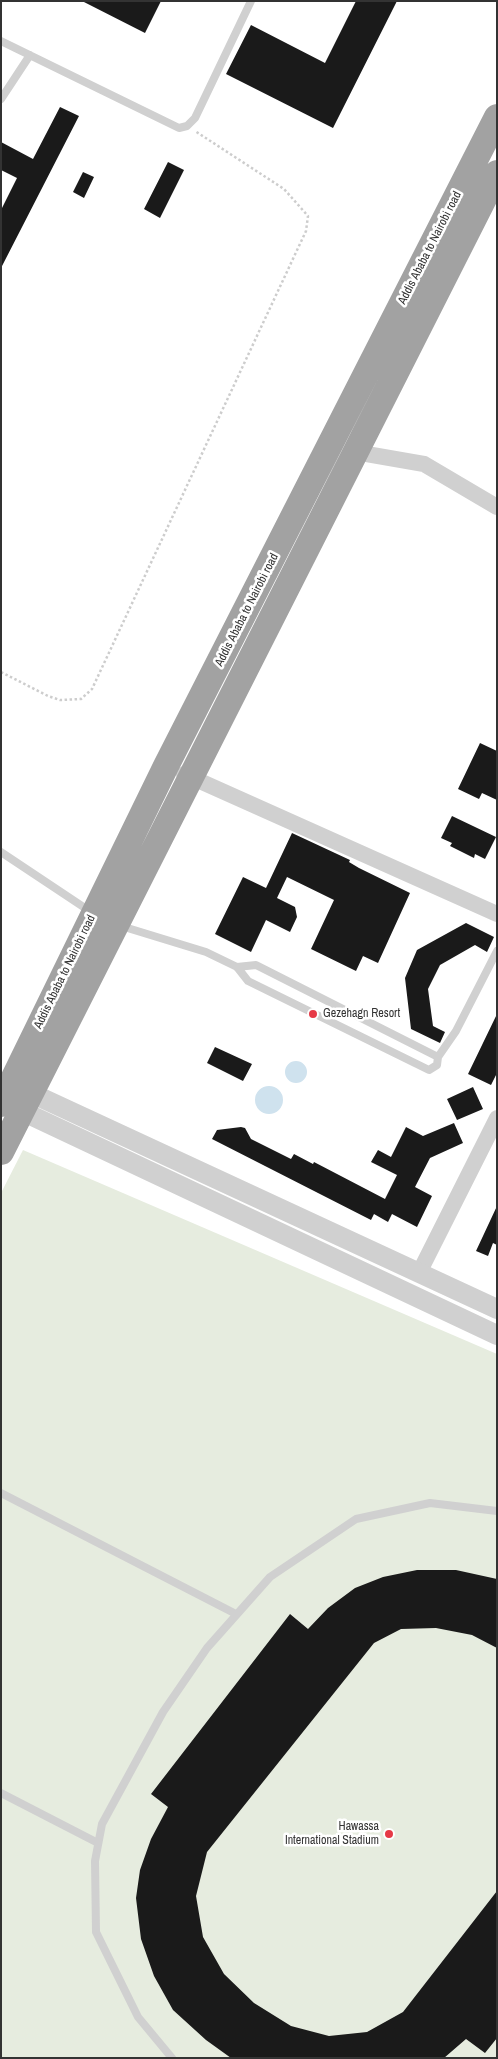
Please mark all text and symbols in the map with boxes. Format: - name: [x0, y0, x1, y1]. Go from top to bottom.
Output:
- street label: Addis Ababa to Nairobi road: [395, 189, 465, 307]
- street label: Addis Ababa to Nairobi road: [212, 551, 282, 669]
- street label: Addis Ababa to Nairobi road: [31, 913, 99, 1031]
- place label: Gezehagn Resort: [323, 1007, 400, 1021]
- marker: Gezehagn Resort: [307, 1008, 319, 1020]
- place label: Hawassa International Stadium: [285, 1820, 379, 1848]
- marker: Hawassa International Stadium: [383, 1828, 395, 1840]

